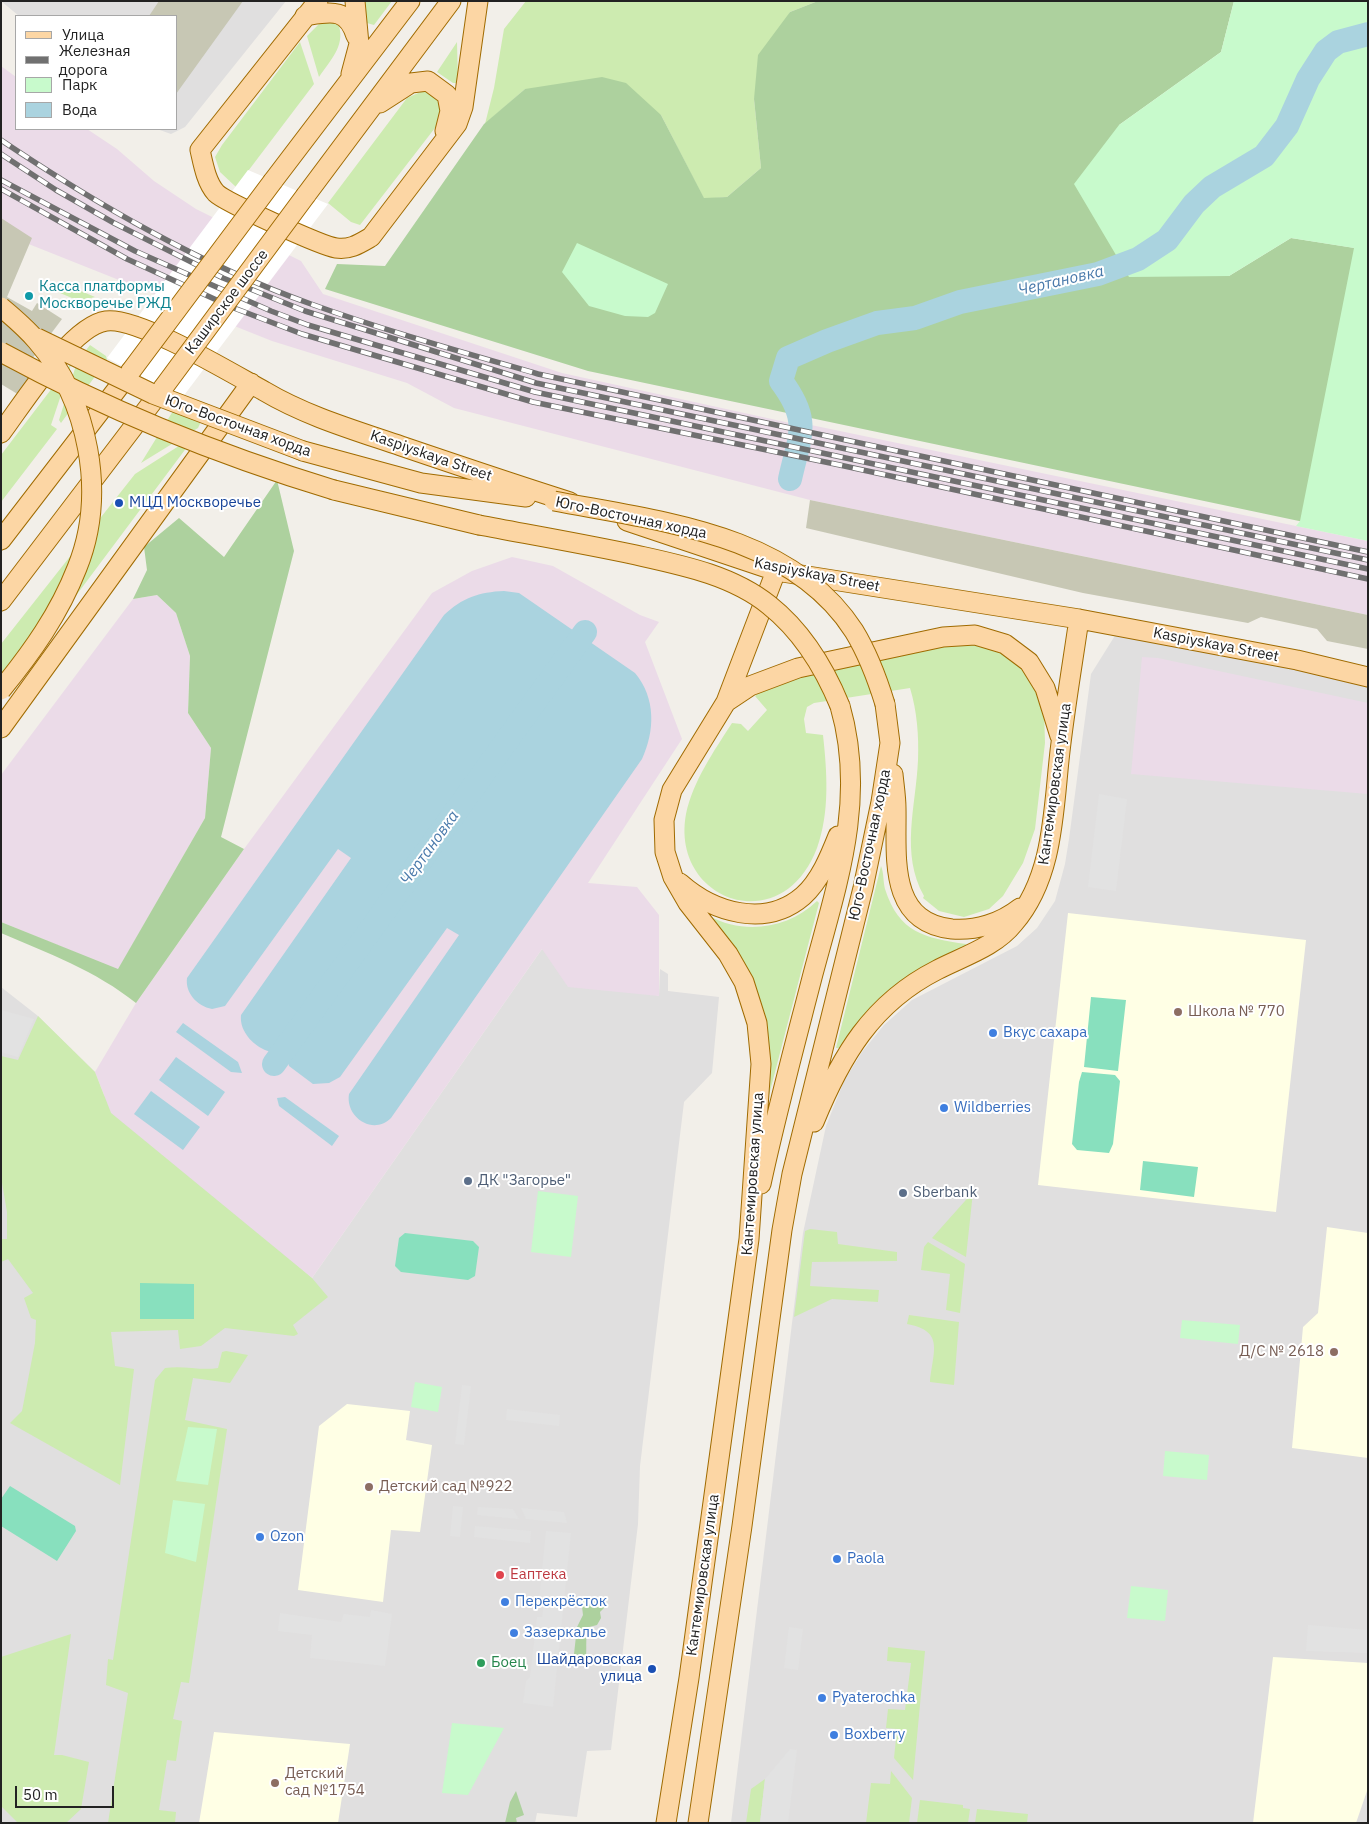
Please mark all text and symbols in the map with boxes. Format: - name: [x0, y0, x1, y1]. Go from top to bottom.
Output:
- legend: [15, 15, 178, 130]
- text: Улица: [62, 25, 104, 44]
- text: Железная дорога: [59, 41, 130, 79]
- text: Парк: [62, 75, 97, 94]
- text: Вода: [62, 100, 97, 119]
- street label: Каширское шоссе: [182, 246, 272, 358]
- water label: Чертановка: [1016, 262, 1106, 300]
- place label: Касса платформы Москворечье РЖД: [39, 278, 171, 313]
- marker: Касса платформы Москворечье РЖД: [23, 290, 35, 302]
- street label: Юго-Восточная хорда: [162, 391, 314, 461]
- street label: Kaspiyskaya Street: [368, 427, 494, 485]
- street label: Юго-Восточная хорда: [554, 493, 708, 543]
- place label: МЦД Москворечье: [129, 494, 261, 512]
- marker: МЦД Москворечье: [113, 497, 125, 509]
- street label: Kaspiyskaya Street: [753, 554, 881, 596]
- street label: Kaspiyskaya Street: [1152, 624, 1280, 666]
- street label: Кантемировская улица: [1035, 702, 1075, 866]
- street label: Юго-Восточная хорда: [845, 768, 895, 922]
- water label: Чертановка: [397, 807, 463, 889]
- place label: Школа № 770: [1188, 1003, 1285, 1021]
- marker: Школа № 770: [1172, 1006, 1184, 1018]
- place label: Вкус сахара: [1003, 1024, 1087, 1042]
- marker: Вкус сахара: [987, 1027, 999, 1039]
- street label: Кантемировская улица: [738, 1092, 768, 1256]
- place label: Wildberries: [954, 1099, 1031, 1117]
- marker: Wildberries: [938, 1102, 950, 1114]
- place label: ДК "Загорье": [478, 1172, 571, 1190]
- marker: ДК "Загорье": [462, 1175, 474, 1187]
- place label: Sberbank: [913, 1184, 977, 1202]
- marker: Sberbank: [897, 1187, 909, 1199]
- place label: Д/C № 2618: [1239, 1343, 1324, 1361]
- marker: Д/C № 2618: [1328, 1346, 1340, 1358]
- place label: Детский сад №922: [379, 1478, 513, 1496]
- marker: Детский сад №922: [363, 1481, 375, 1493]
- street label: Кантемировская улица: [683, 1493, 723, 1657]
- place label: Ozon: [270, 1528, 304, 1546]
- marker: Ozon: [254, 1531, 266, 1543]
- place label: Paola: [847, 1550, 884, 1568]
- marker: Paola: [831, 1553, 843, 1565]
- place label: Еаптека: [510, 1566, 567, 1584]
- marker: Еаптека: [494, 1569, 506, 1581]
- place label: Перекрёсток: [515, 1593, 607, 1611]
- marker: Перекрёсток: [499, 1596, 511, 1608]
- place label: Зазеркалье: [524, 1624, 606, 1642]
- marker: Зазеркалье: [508, 1627, 520, 1639]
- place label: Шайдаровская улица: [537, 1651, 642, 1686]
- place label: Боец: [491, 1654, 526, 1672]
- marker: Боец: [475, 1657, 487, 1669]
- marker: Шайдаровская улица: [646, 1663, 658, 1675]
- place label: Pyaterochka: [832, 1689, 916, 1707]
- marker: Pyaterochka: [816, 1692, 828, 1704]
- place label: Boxberry: [844, 1726, 905, 1744]
- marker: Boxberry: [828, 1729, 840, 1741]
- place label: Детский сад №1754: [285, 1765, 365, 1800]
- scale bar: [18, 1776, 116, 1808]
- marker: Детский сад №1754: [269, 1777, 281, 1789]
- text: 50 m: [23, 1785, 58, 1804]

